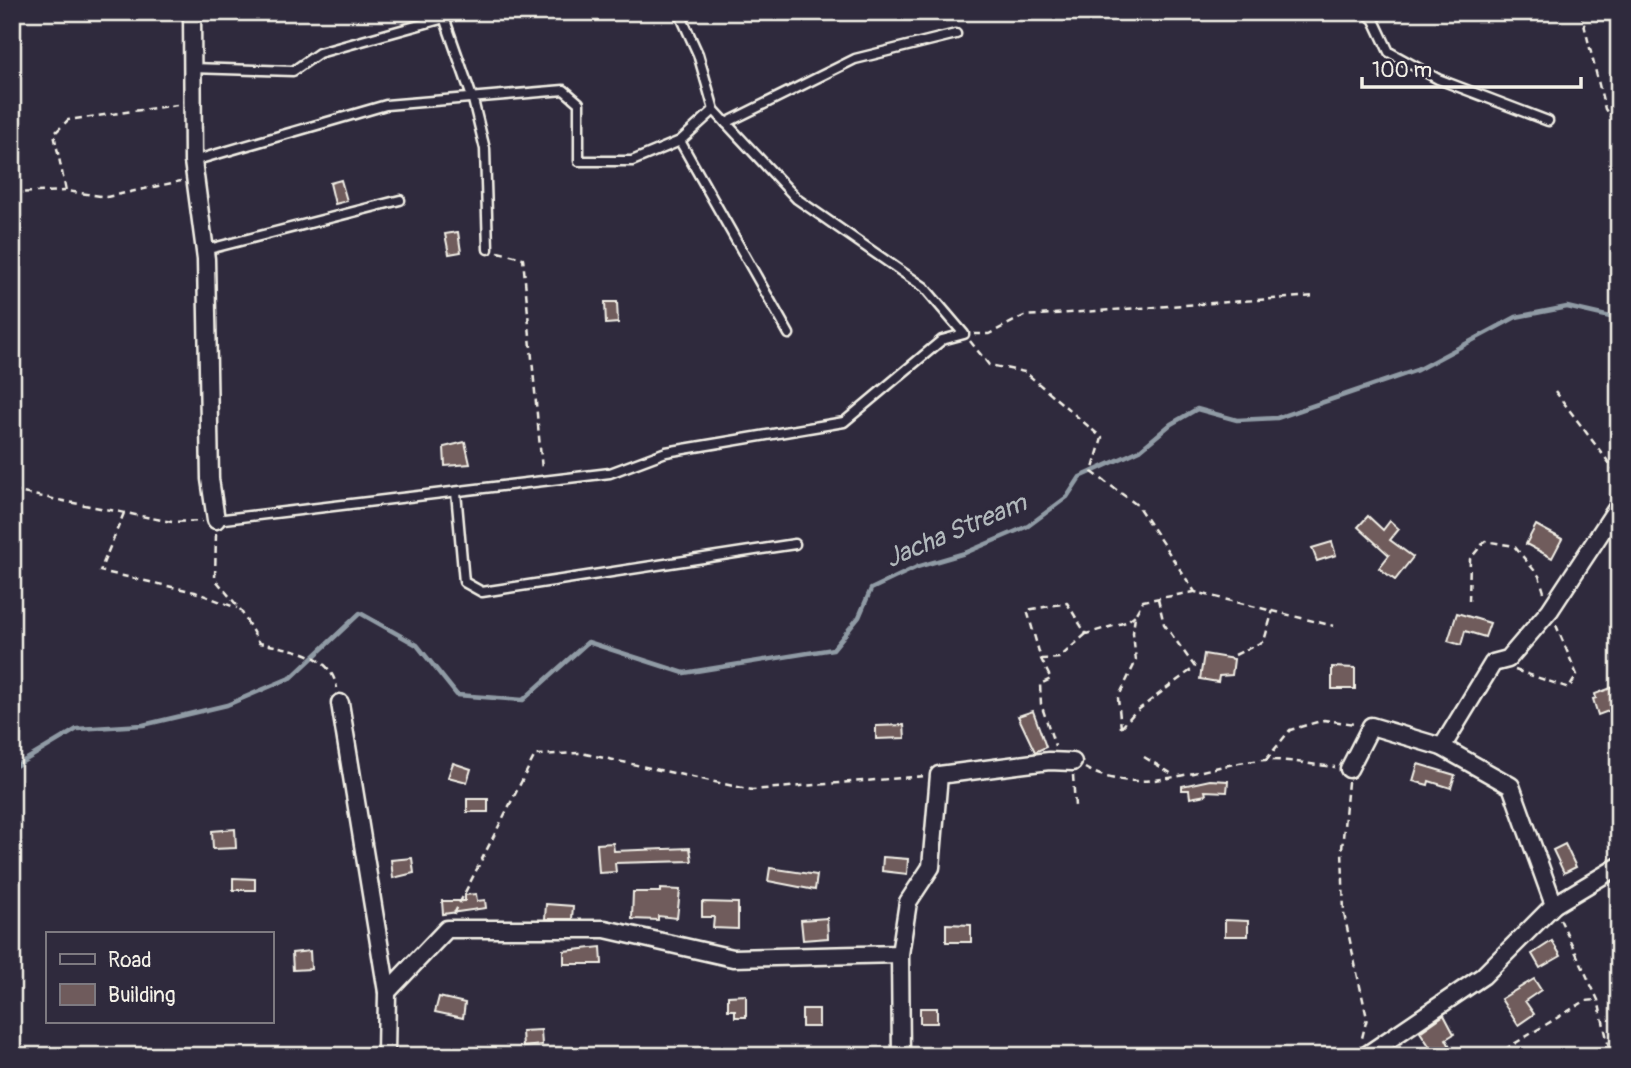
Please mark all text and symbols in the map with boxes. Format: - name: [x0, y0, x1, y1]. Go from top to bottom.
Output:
- scale bar: [1362, 46, 1580, 90]
- text: 100 m: [1372, 57, 1432, 84]
- water label: Jacha Stream: [881, 486, 1033, 575]
- legend: [46, 932, 273, 1023]
- text: Road: [108, 947, 152, 974]
- text: Building: [108, 982, 175, 1009]

